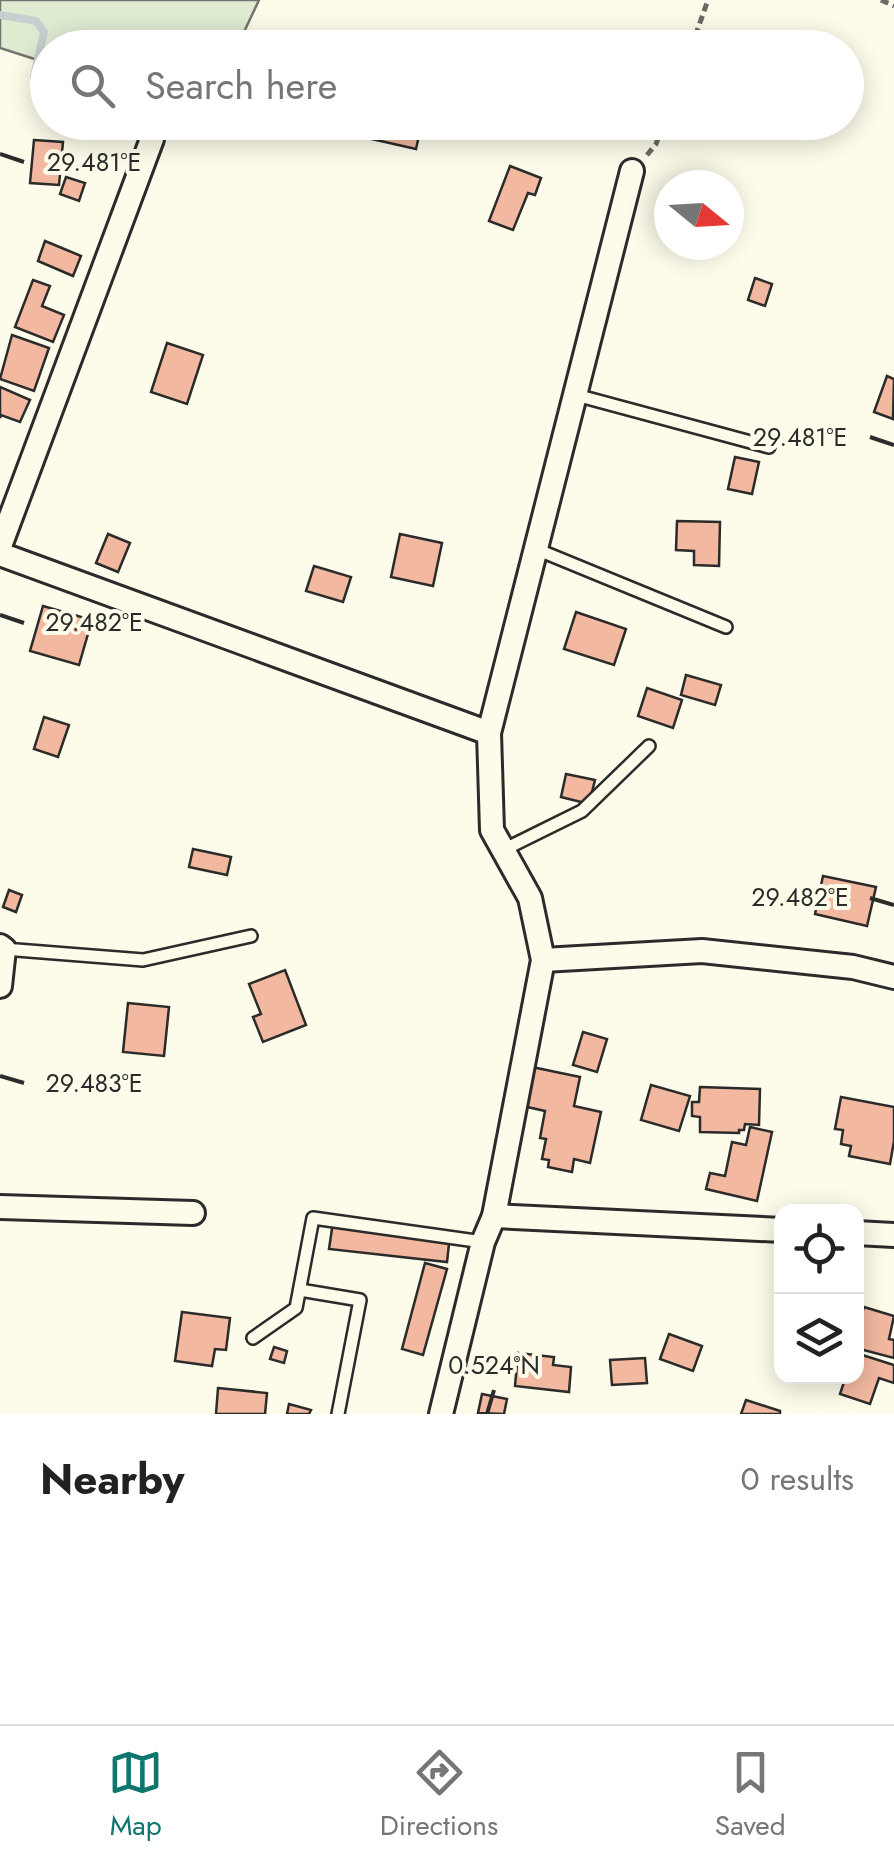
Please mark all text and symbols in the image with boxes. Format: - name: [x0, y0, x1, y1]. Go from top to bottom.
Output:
- search box: [30, 30, 864, 140]
- icon: search: [65, 58, 120, 113]
- text: Search here: [145, 58, 337, 113]
- text: 29.481°E: [47, 144, 141, 180]
- north arrow: [654, 170, 744, 260]
- text: 29.481°E: [753, 419, 847, 455]
- text: 29.482°E: [45, 604, 143, 640]
- text: 29.482°E: [751, 879, 849, 915]
- text: 29.483°E: [46, 1065, 142, 1101]
- map controls: [774, 1204, 864, 1384]
- button: locate: [774, 1204, 864, 1294]
- button: layers: [774, 1294, 864, 1384]
- text: 0.524°N: [448, 1347, 540, 1383]
- text: Nearby: [40, 1449, 184, 1510]
- text: 0 results: [741, 1456, 854, 1502]
- tab: Map: [108, 1745, 163, 1846]
- tab: Directions: [380, 1745, 498, 1846]
- tab: Saved: [715, 1745, 786, 1846]

